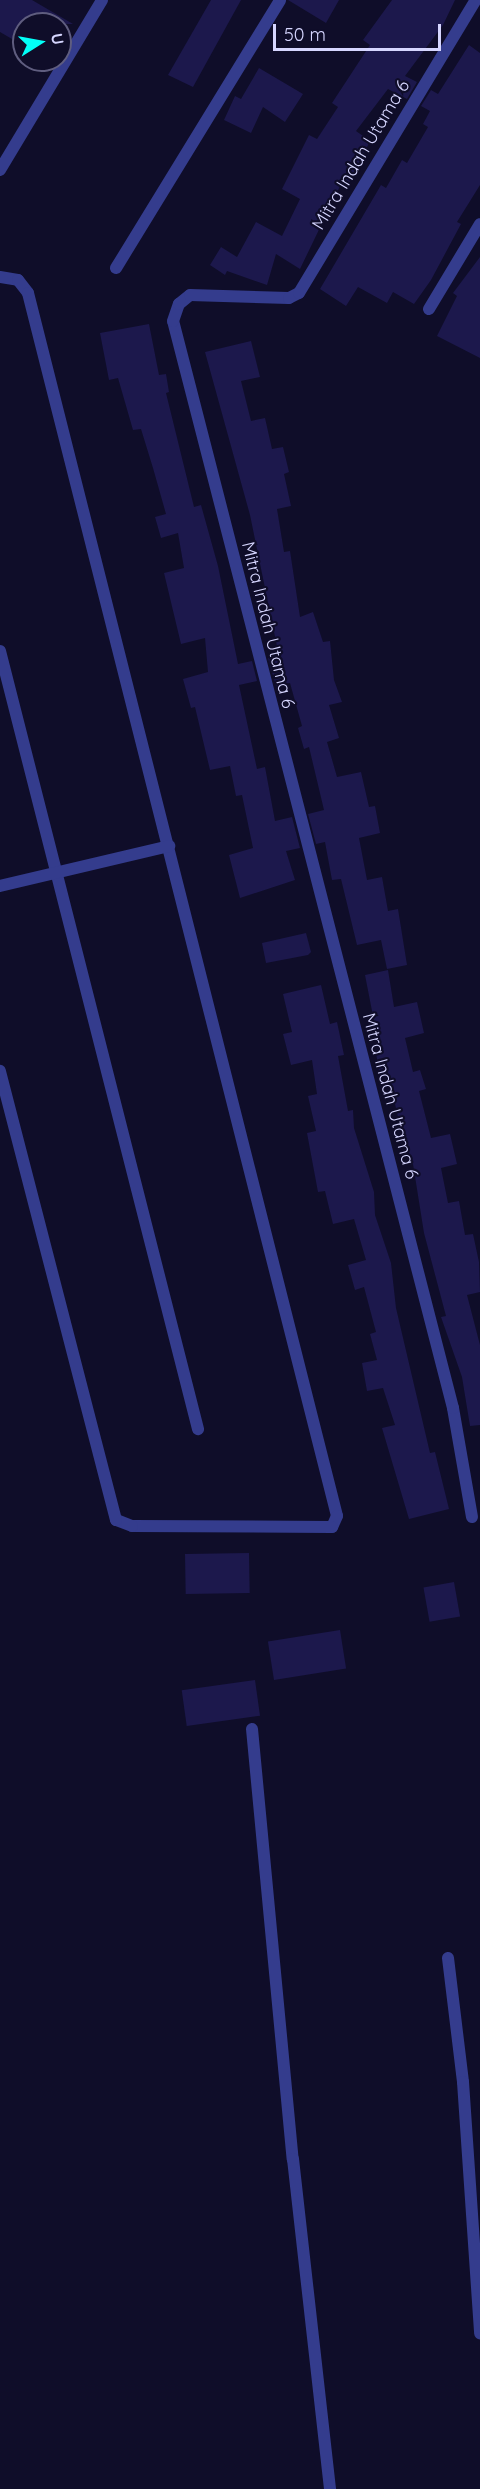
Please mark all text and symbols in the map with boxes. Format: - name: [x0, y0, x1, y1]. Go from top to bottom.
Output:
- north arrow: [12, 12, 72, 72]
- scale bar: [276, 12, 444, 50]
- text: 50 m: [284, 23, 326, 46]
- text: U: [47, 32, 69, 46]
- street label: Mitra Indah Utama 6: [308, 76, 414, 234]
- street label: Mitra Indah Utama 6: [237, 539, 299, 711]
- street label: Mitra Indah Utama 6: [357, 1011, 423, 1181]

